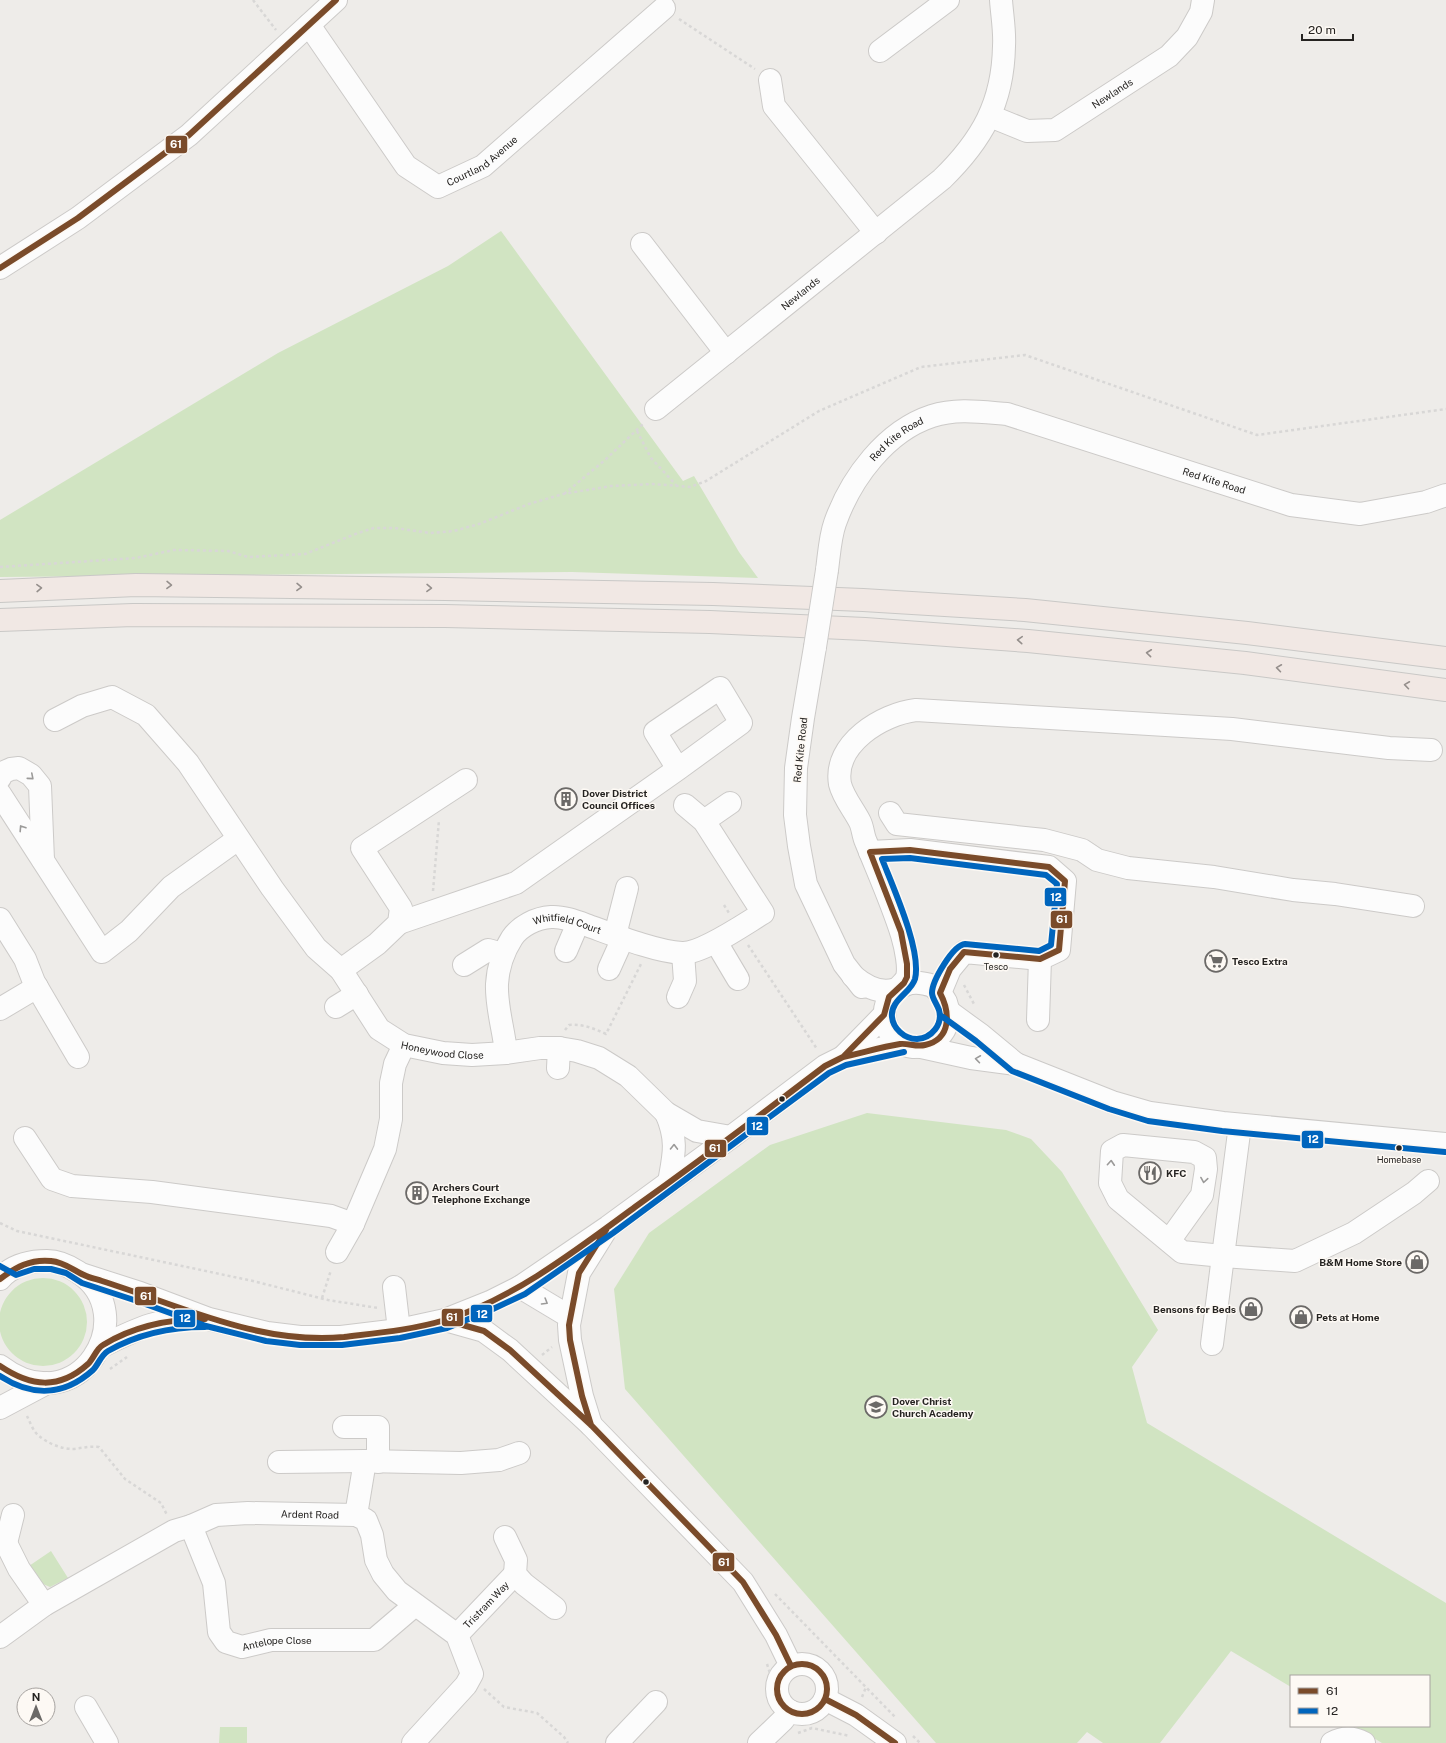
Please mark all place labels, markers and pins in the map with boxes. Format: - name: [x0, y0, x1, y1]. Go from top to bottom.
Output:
- building icon: Dover District Council Offices: [553, 786, 579, 812]
- place label: Dover District Council Offices: [582, 787, 655, 811]
- supermarket icon: Tesco Extra: [1203, 948, 1229, 974]
- marker: Tesco: [991, 950, 1001, 960]
- place label: Tesco Extra: [1232, 955, 1288, 967]
- place label: Tesco: [984, 961, 1008, 972]
- unlabelled marker: [777, 1094, 787, 1104]
- marker: Homebase: [1394, 1143, 1404, 1153]
- place label: Homebase: [1377, 1154, 1421, 1165]
- restaurant icon: KFC: [1137, 1160, 1163, 1186]
- place label: KFC: [1166, 1167, 1187, 1179]
- building icon: Archers Court Telephone Exchange: [404, 1180, 430, 1206]
- place label: Archers Court Telephone Exchange: [432, 1181, 531, 1205]
- shop icon: B&M Home Store: [1404, 1249, 1430, 1275]
- place label: B&M Home Store: [1319, 1256, 1402, 1268]
- shop icon: Bensons for Beds: [1238, 1296, 1264, 1322]
- place label: Bensons for Beds: [1153, 1303, 1236, 1315]
- shop icon: Pets at Home: [1288, 1304, 1314, 1330]
- place label: Pets at Home: [1316, 1311, 1380, 1323]
- school or university icon: Dover Christ Church Academy: [863, 1394, 889, 1420]
- place label: Dover Christ Church Academy: [892, 1395, 974, 1419]
- unlabelled marker: [641, 1477, 651, 1487]

